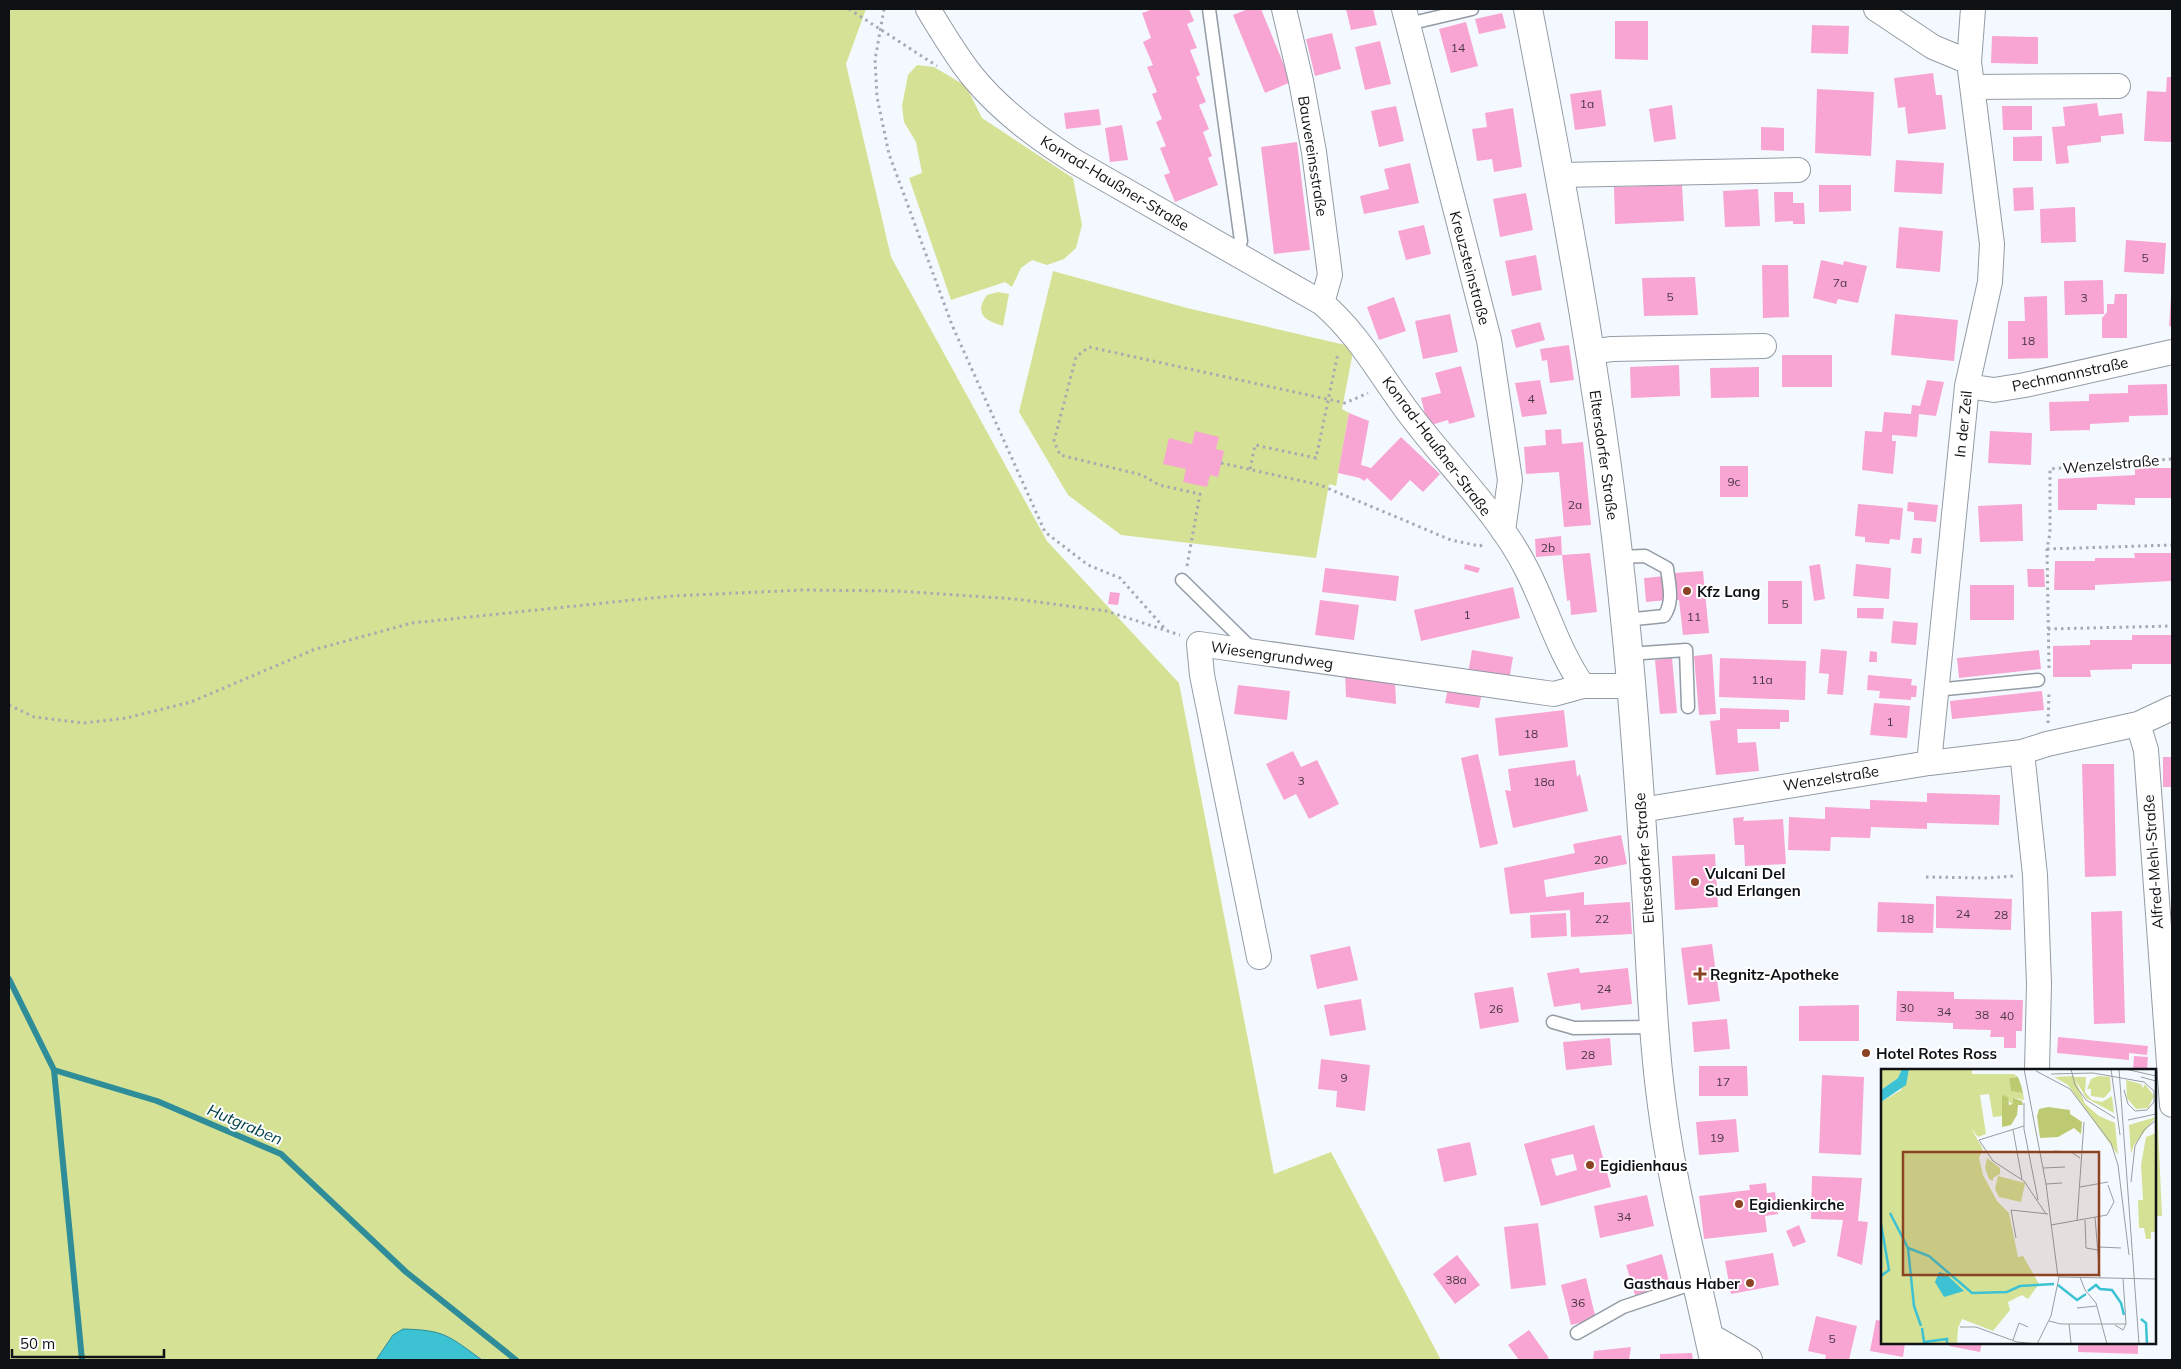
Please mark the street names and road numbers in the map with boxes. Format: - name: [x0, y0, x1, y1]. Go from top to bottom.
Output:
- street label: Bauvereinsstraße: [1294, 94, 1332, 218]
- street label: Konrad-Haußner-Straße: [1037, 131, 1193, 235]
- street label: Kreuzsteinstraße: [1446, 209, 1494, 327]
- street label: Pechmannstraße: [2010, 352, 2130, 396]
- street label: Konrad-Haußner-Straße: [1378, 372, 1496, 520]
- street label: Eltersdorfer Straße: [1585, 389, 1623, 521]
- street label: In der Zeil: [1950, 390, 1976, 458]
- street label: Wenzelstraße: [2062, 450, 2160, 478]
- street label: Wiesengrundweg: [1209, 637, 1335, 673]
- street label: Wenzelstraße: [1782, 761, 1880, 795]
- street label: Eltersdorfer Straße: [1630, 792, 1658, 924]
- street label: Alfred-Mehl-Straße: [2139, 794, 2167, 930]

